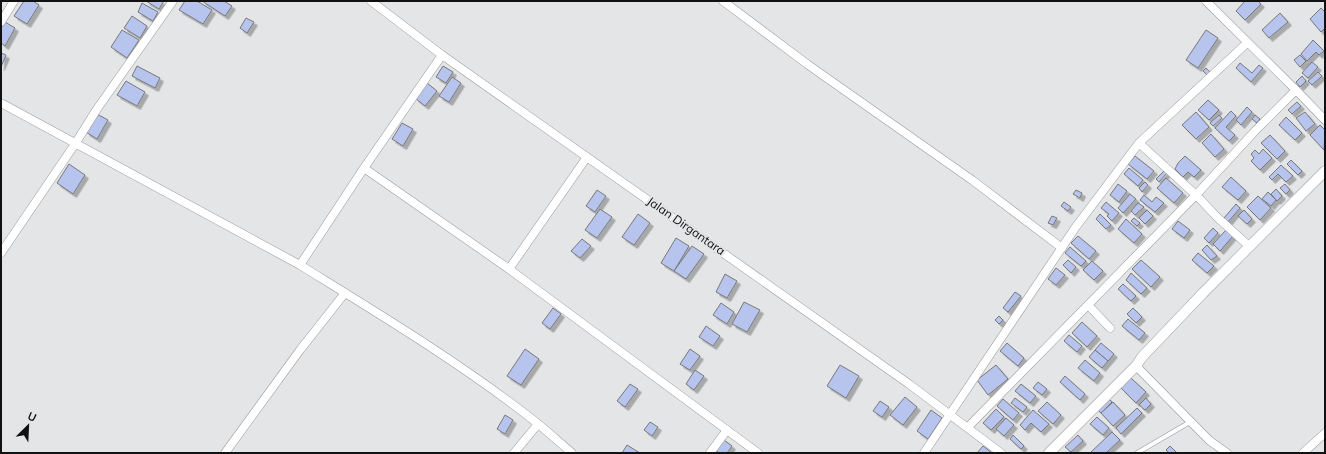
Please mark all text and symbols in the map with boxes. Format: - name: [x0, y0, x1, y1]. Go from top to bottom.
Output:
- street label: Jalan Dirgantara: [644, 193, 728, 258]
- north arrow: [8, 406, 48, 446]
- text: U: [26, 409, 39, 425]

